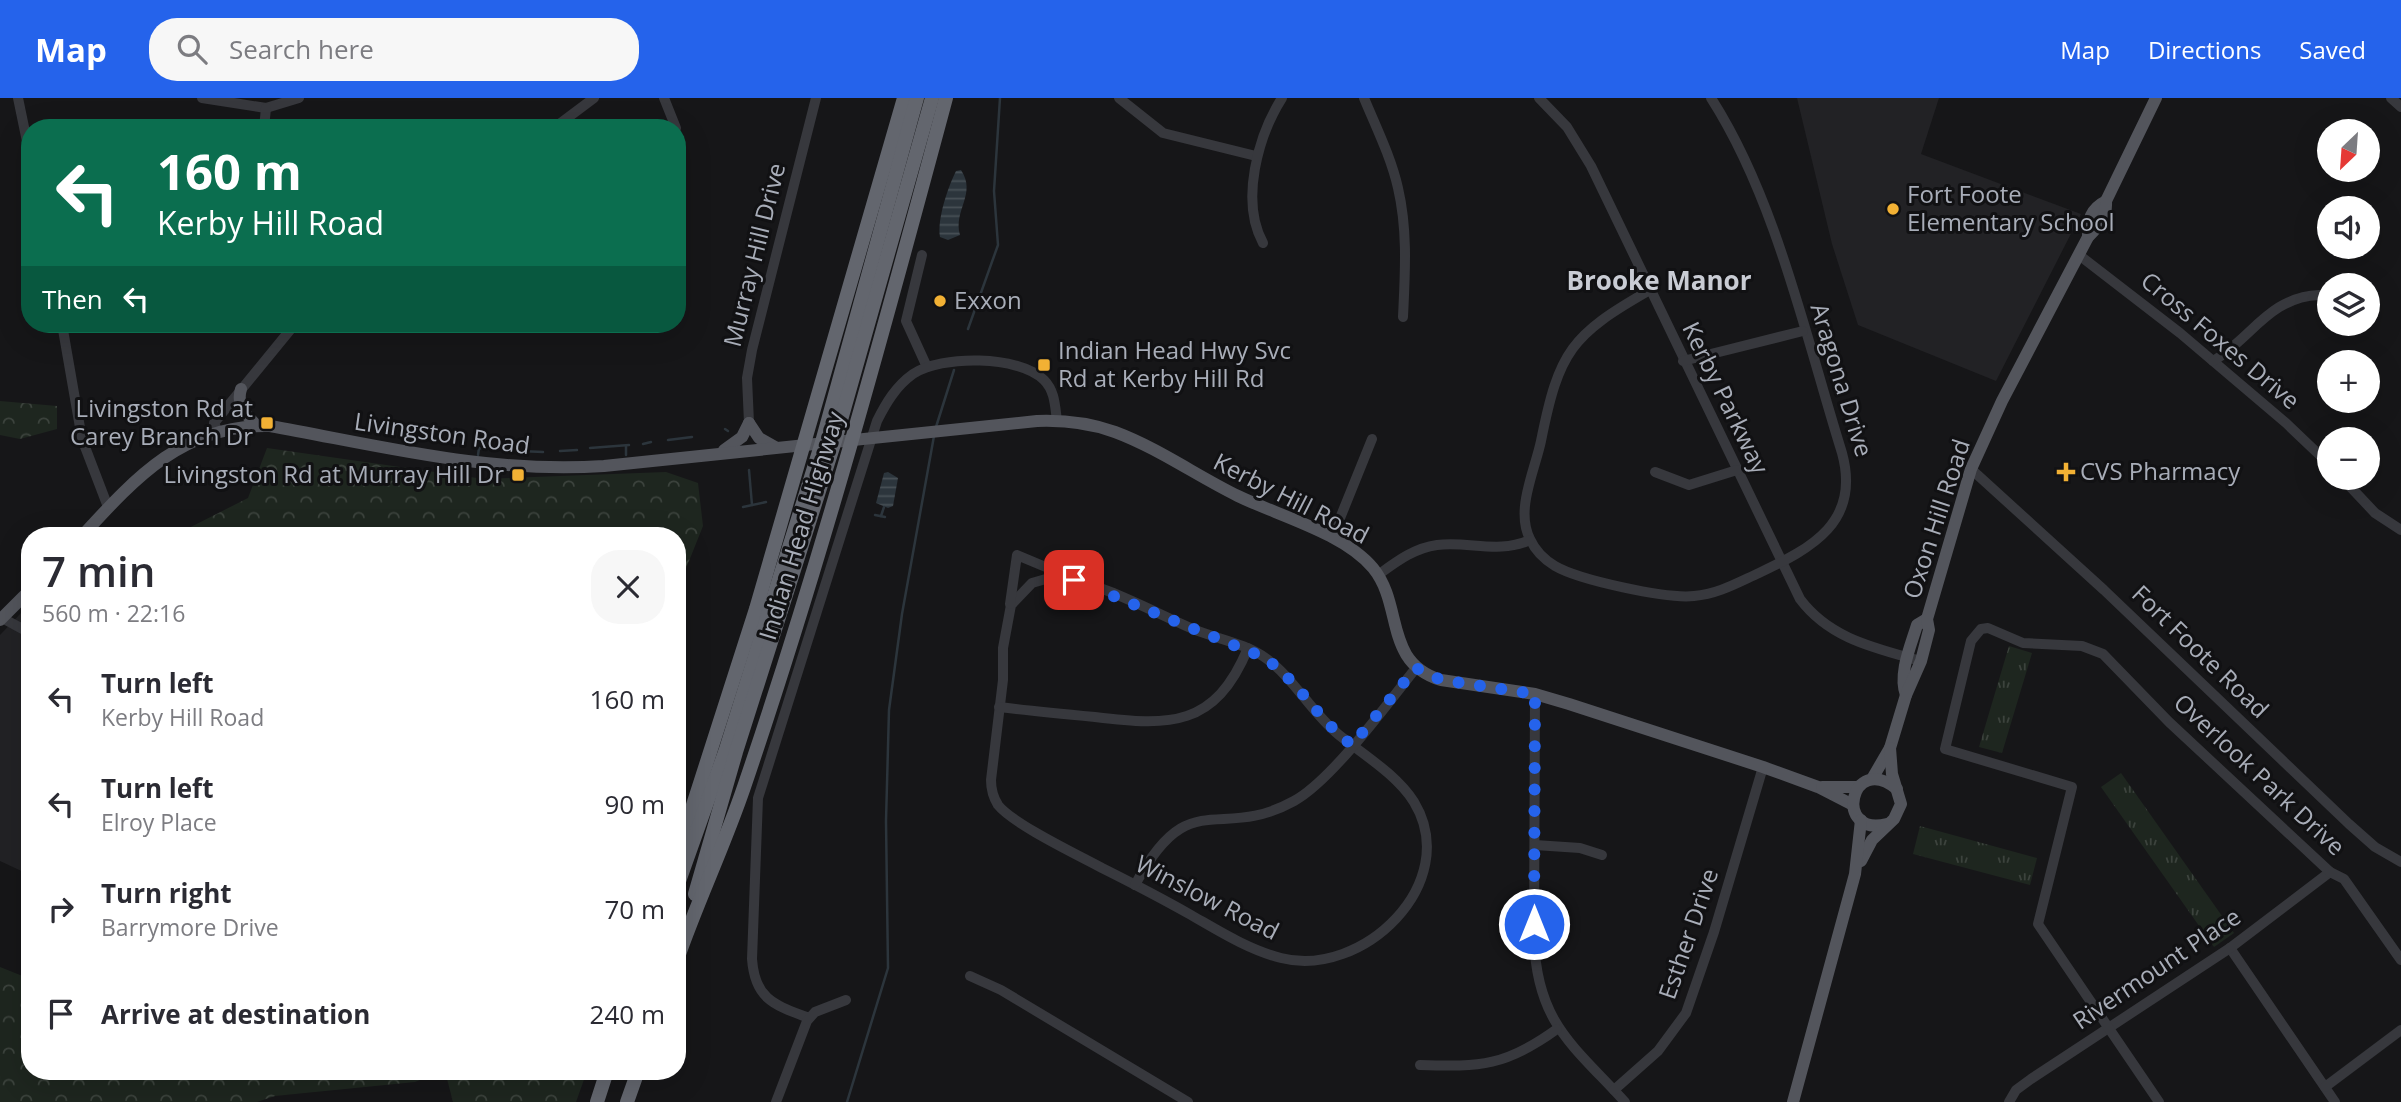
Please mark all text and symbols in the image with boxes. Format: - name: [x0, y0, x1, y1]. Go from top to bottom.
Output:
- search box: [149, 18, 639, 81]
- text: Map: [35, 27, 107, 72]
- icon: search: [173, 30, 211, 68]
- text: Search here: [229, 31, 374, 67]
- text: Map: [2060, 33, 2110, 66]
- text: Directions: [2148, 33, 2261, 66]
- text: Saved: [2299, 33, 2366, 66]
- north arrow: [2317, 119, 2380, 182]
- map controls: [2317, 119, 2380, 490]
- text: 160 m: [157, 138, 302, 204]
- icon: left: [42, 147, 133, 238]
- street label: Murray Hill Drive: [715, 159, 792, 350]
- place label: Fort Foote Elementary School: [1907, 177, 2115, 238]
- button: sound: [2317, 196, 2380, 259]
- text: Kerby Hill Road: [157, 201, 384, 244]
- marker: Fort Foote Elementary School: [1885, 201, 1901, 217]
- district label: Brooke Manor: [1567, 262, 1752, 298]
- street label: Cross Foxes Drive: [2135, 264, 2307, 416]
- button: layers: [2317, 273, 2380, 336]
- icon: left: [117, 280, 155, 318]
- text: Then: [42, 281, 103, 317]
- place label: Exxon: [954, 283, 1022, 316]
- marker: Exxon: [932, 293, 948, 309]
- street label: Aragona Drive: [1803, 299, 1881, 460]
- street label: Kerby Parkway: [1675, 316, 1778, 480]
- place label: Indian Head Hwy Svc Rd at Kerby Hill Rd: [1058, 333, 1291, 394]
- button: +: [2317, 350, 2380, 413]
- marker: Indian Head Hwy Svc Rd at Kerby Hill Rd: [1036, 357, 1052, 373]
- place label: Livingston Rd at Carey Branch Dr: [70, 391, 253, 452]
- street label: Livingston Road: [352, 404, 532, 461]
- street label: Indian Head Highway: [750, 406, 851, 644]
- marker: Livingston Rd at Carey Branch Dr: [259, 415, 275, 431]
- button: −: [2317, 427, 2380, 490]
- street label: Oxon Hill Road: [1894, 435, 1977, 603]
- street label: Kerby Hill Road: [1208, 444, 1375, 551]
- place label: CVS Pharmacy: [2080, 454, 2241, 487]
- place label: Livingston Rd at Murray Hill Dr: [164, 457, 504, 490]
- marker: CVS Pharmacy: [2058, 464, 2074, 480]
- marker: Livingston Rd at Murray Hill Dr: [510, 467, 526, 483]
- text: 7 min: [42, 542, 155, 599]
- button: close: [591, 550, 665, 624]
- pin: [1044, 550, 1104, 610]
- icon: arrive: [1055, 561, 1093, 599]
- street label: Fort Foote Road: [2125, 577, 2277, 725]
- text: 560 m · 22:16: [42, 597, 185, 629]
- text: Turn left: [101, 665, 213, 701]
- icon: left: [42, 680, 80, 718]
- text: 160 m: [590, 681, 665, 717]
- street label: Overlook Park Drive: [2167, 686, 2353, 862]
- text: Kerby Hill Road: [101, 701, 264, 733]
- text: Turn left: [101, 770, 213, 806]
- icon: left: [42, 785, 80, 823]
- text: 90 m: [604, 786, 665, 822]
- text: Elroy Place: [101, 806, 217, 838]
- street label: Winslow Road: [1130, 846, 1285, 947]
- street label: Esther Drive: [1650, 864, 1725, 1003]
- text: Turn right: [101, 875, 232, 911]
- position arrow: [1497, 887, 1571, 961]
- icon: right: [42, 890, 80, 928]
- text: 70 m: [604, 891, 665, 927]
- street label: Rivermount Place: [2066, 899, 2247, 1036]
- text: Barrymore Drive: [101, 911, 279, 943]
- icon: arrive: [42, 995, 80, 1033]
- text: Arrive at destination: [101, 996, 370, 1032]
- text: 240 m: [590, 996, 665, 1032]

